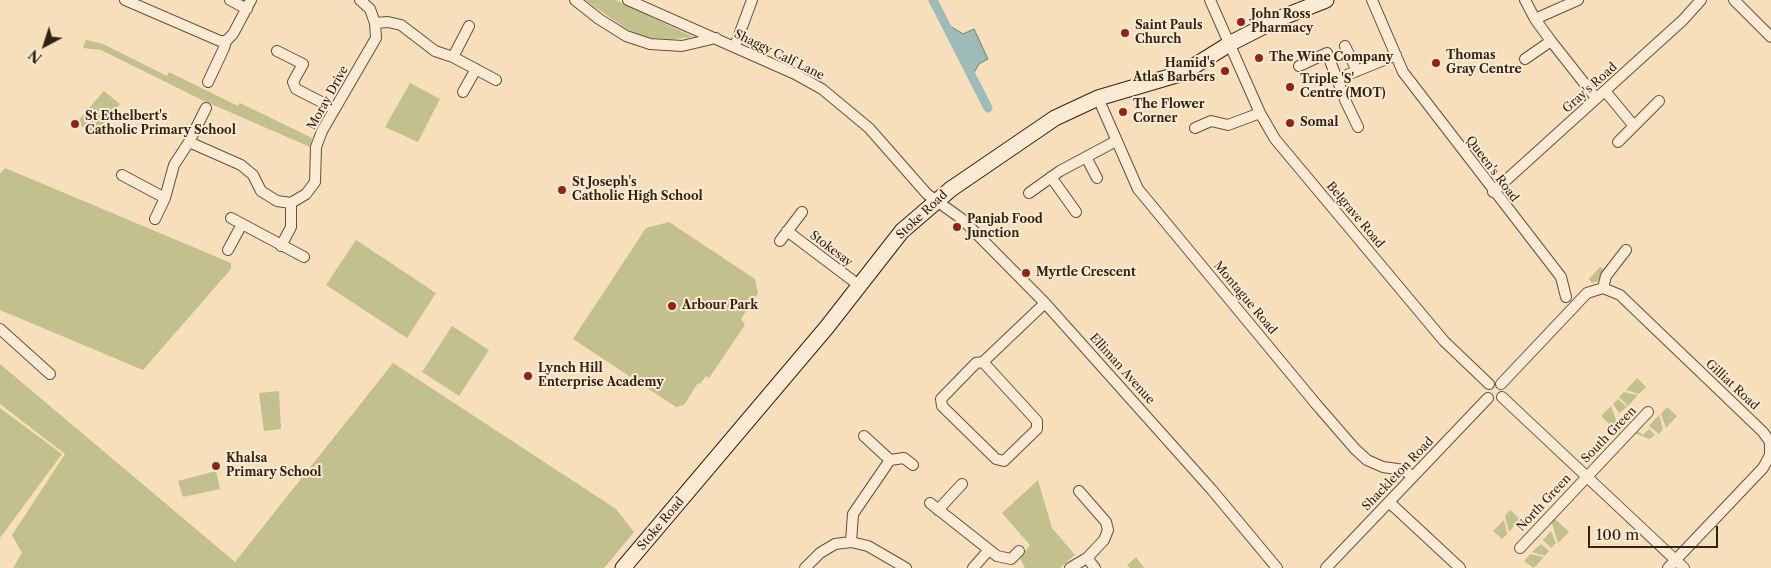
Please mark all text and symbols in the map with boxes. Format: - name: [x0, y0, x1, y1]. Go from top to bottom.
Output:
- place label: John Ross Pharmacy: [1251, 8, 1313, 36]
- marker: John Ross Pharmacy: [1235, 16, 1247, 28]
- place label: Saint Pauls Church: [1135, 19, 1203, 47]
- north arrow: [20, 20, 70, 70]
- street label: Shaggy Calf Lane: [732, 27, 826, 83]
- marker: Saint Pauls Church: [1119, 27, 1131, 39]
- text: N: [25, 46, 46, 67]
- place label: Thomas Gray Centre: [1446, 49, 1522, 77]
- place label: The Wine Company: [1269, 51, 1393, 65]
- marker: The Wine Company: [1253, 52, 1265, 64]
- place label: Hamid's Atlas Barbers: [1133, 57, 1215, 85]
- marker: Thomas Gray Centre: [1430, 57, 1442, 69]
- street label: Gray's Road: [1560, 60, 1620, 116]
- street label: Moray Drive: [304, 63, 352, 133]
- marker: Hamid's Atlas Barbers: [1219, 65, 1231, 77]
- place label: Triple 'S' Centre (MOT): [1300, 73, 1385, 101]
- marker: Triple 'S' Centre (MOT): [1284, 81, 1296, 93]
- place label: The Flower Corner: [1133, 98, 1205, 126]
- marker: The Flower Corner: [1117, 106, 1129, 118]
- place label: St Ethelbert's Catholic Primary School: [85, 110, 236, 138]
- place label: Somal: [1300, 116, 1338, 130]
- marker: Somal: [1284, 117, 1296, 129]
- marker: St Ethelbert's Catholic Primary School: [69, 118, 81, 130]
- street label: Queen's Road: [1463, 133, 1521, 205]
- place label: St Joseph's Catholic High School: [572, 176, 703, 204]
- street label: Belgrave Road: [1323, 179, 1387, 251]
- marker: St Joseph's Catholic High School: [556, 184, 568, 196]
- street label: Stoke Road: [893, 188, 951, 242]
- place label: Panjab Food Junction: [967, 213, 1043, 241]
- marker: Panjab Food Junction: [951, 221, 963, 233]
- street label: Stokesay: [807, 228, 855, 270]
- street label: Montague Road: [1210, 259, 1280, 337]
- place label: Myrtle Crescent: [1036, 266, 1136, 280]
- marker: Myrtle Crescent: [1020, 267, 1032, 279]
- place label: Arbour Park: [682, 299, 758, 313]
- marker: Arbour Park: [666, 300, 678, 312]
- street label: Elliman Avenue: [1087, 331, 1157, 407]
- street label: Gilliat Road: [1702, 357, 1762, 413]
- place label: Lynch Hill Enterprise Academy: [538, 362, 664, 390]
- marker: Lynch Hill Enterprise Academy: [522, 370, 534, 382]
- street label: South Green: [1579, 404, 1639, 466]
- street label: Shackleton Road: [1359, 434, 1437, 514]
- place label: Khalsa Primary School: [226, 452, 322, 480]
- marker: Khalsa Primary School: [210, 460, 222, 472]
- street label: North Green: [1514, 472, 1574, 534]
- street label: Stoke Road: [635, 495, 687, 553]
- scale bar: [1591, 516, 1721, 548]
- text: 100 m: [1596, 525, 1639, 544]

